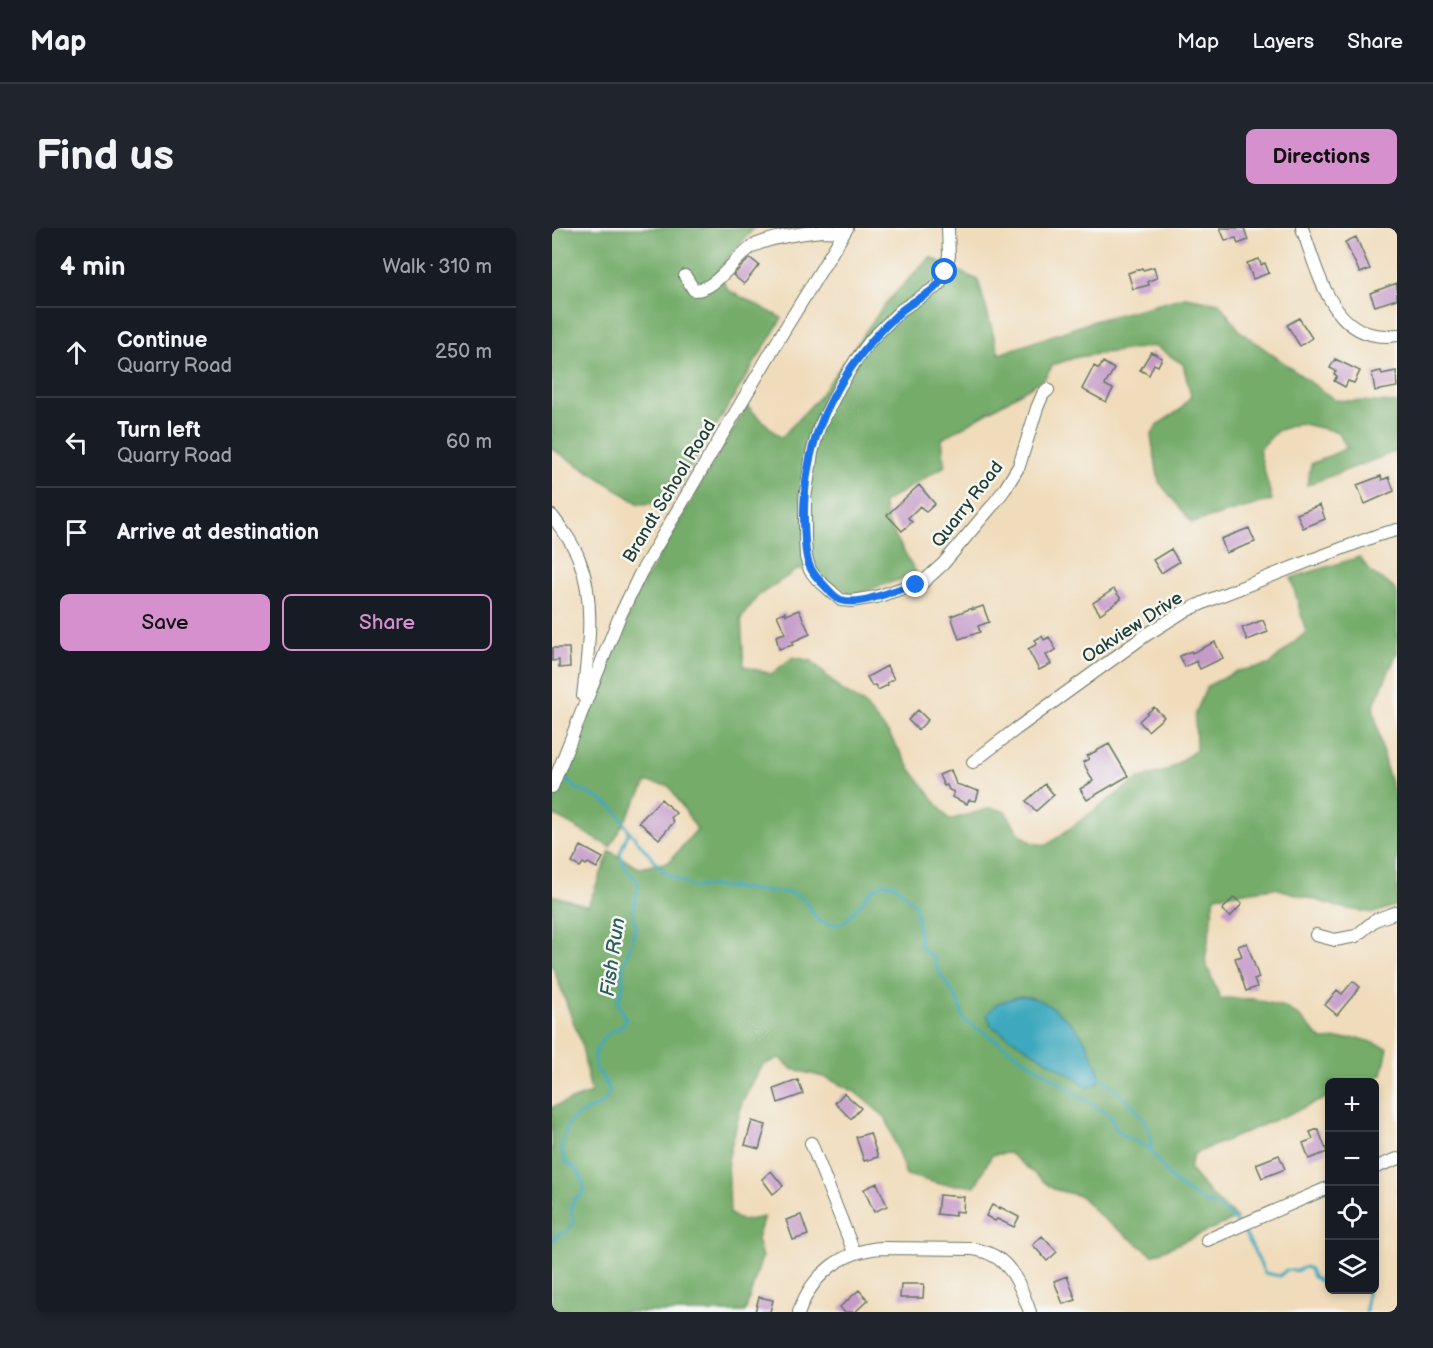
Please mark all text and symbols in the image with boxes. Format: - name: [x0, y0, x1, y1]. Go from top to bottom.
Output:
- text: Map: [30, 25, 86, 58]
- text: Map: [1177, 29, 1219, 54]
- text: Layers: [1252, 29, 1314, 54]
- text: Share: [1347, 29, 1403, 54]
- button: Directions: [1246, 129, 1397, 184]
- text: Find us: [36, 131, 174, 182]
- text: 4 min: [60, 252, 125, 283]
- text: Walk · 310 m: [383, 255, 492, 279]
- route start: [931, 258, 957, 284]
- text: Continue: [117, 327, 207, 354]
- icon: ahead: [60, 336, 93, 369]
- text: 250 m: [435, 340, 492, 364]
- text: Quarry Road: [117, 354, 232, 378]
- street label: Brandt School Road: [619, 416, 720, 566]
- text: Turn left: [117, 417, 201, 444]
- icon: left: [60, 426, 93, 459]
- text: 60 m: [446, 430, 492, 454]
- text: Quarry Road: [117, 444, 232, 468]
- street label: Quarry Road: [927, 457, 1008, 552]
- icon: arrive: [60, 516, 93, 549]
- text: Arrive at destination: [117, 519, 319, 546]
- route end: [902, 571, 928, 597]
- street label: Oakview Drive: [1078, 587, 1187, 668]
- button: Save: [60, 594, 270, 651]
- button: Share: [282, 594, 492, 651]
- water label: Fish Run: [596, 916, 630, 998]
- map controls: [1325, 1078, 1379, 1294]
- button: +: [1325, 1078, 1379, 1132]
- button: −: [1325, 1132, 1379, 1186]
- button: locate: [1325, 1186, 1379, 1240]
- button: layers: [1325, 1240, 1379, 1294]

